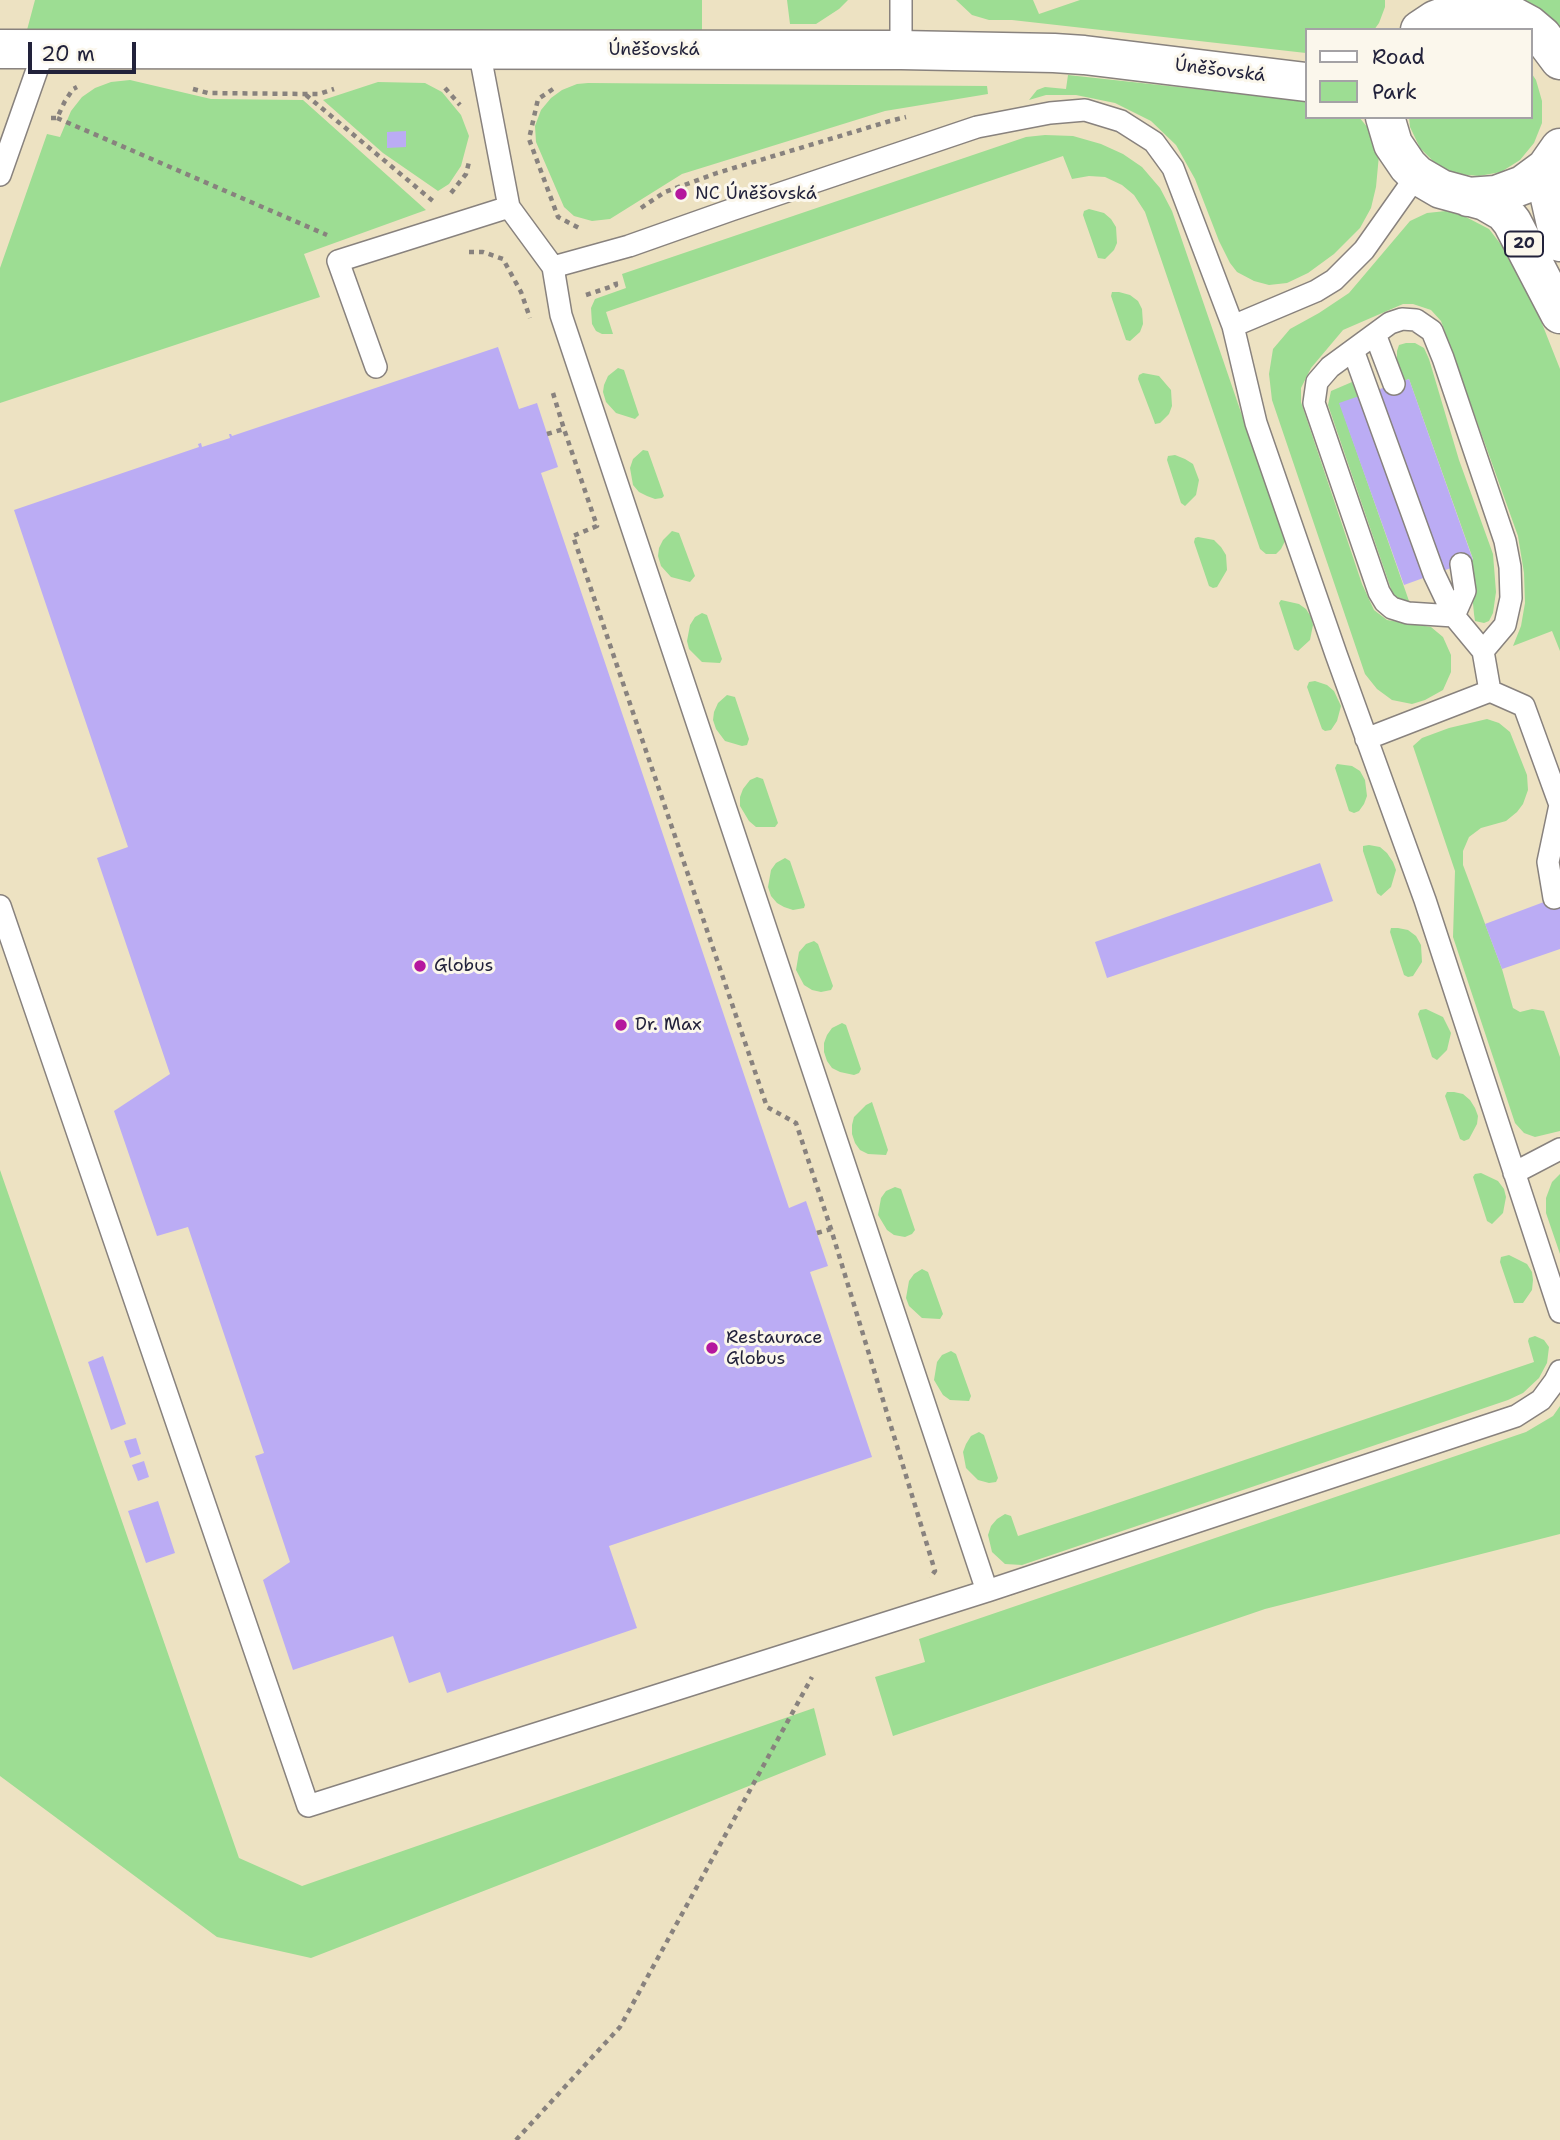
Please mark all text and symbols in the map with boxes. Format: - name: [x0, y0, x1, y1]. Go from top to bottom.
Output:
- scale bar: [32, 28, 140, 72]
- legend: [1304, 28, 1532, 119]
- street label: Úněšovská: [608, 39, 700, 61]
- text: 20 m: [41, 40, 95, 68]
- text: Road: [1372, 43, 1425, 71]
- street label: Úněšovská: [1173, 55, 1267, 87]
- text: Park: [1372, 78, 1417, 106]
- place label: NC Úněšovská: [695, 183, 817, 205]
- marker: NC Úněšovská: [673, 186, 689, 202]
- road number: 20: [1505, 232, 1543, 256]
- place label: Globus: [434, 955, 493, 977]
- marker: Globus: [412, 958, 428, 974]
- place label: Dr. Max: [635, 1014, 702, 1036]
- marker: Dr. Max: [613, 1017, 629, 1033]
- place label: Restaurace Globus: [726, 1327, 822, 1370]
- marker: Restaurace Globus: [704, 1340, 720, 1356]

